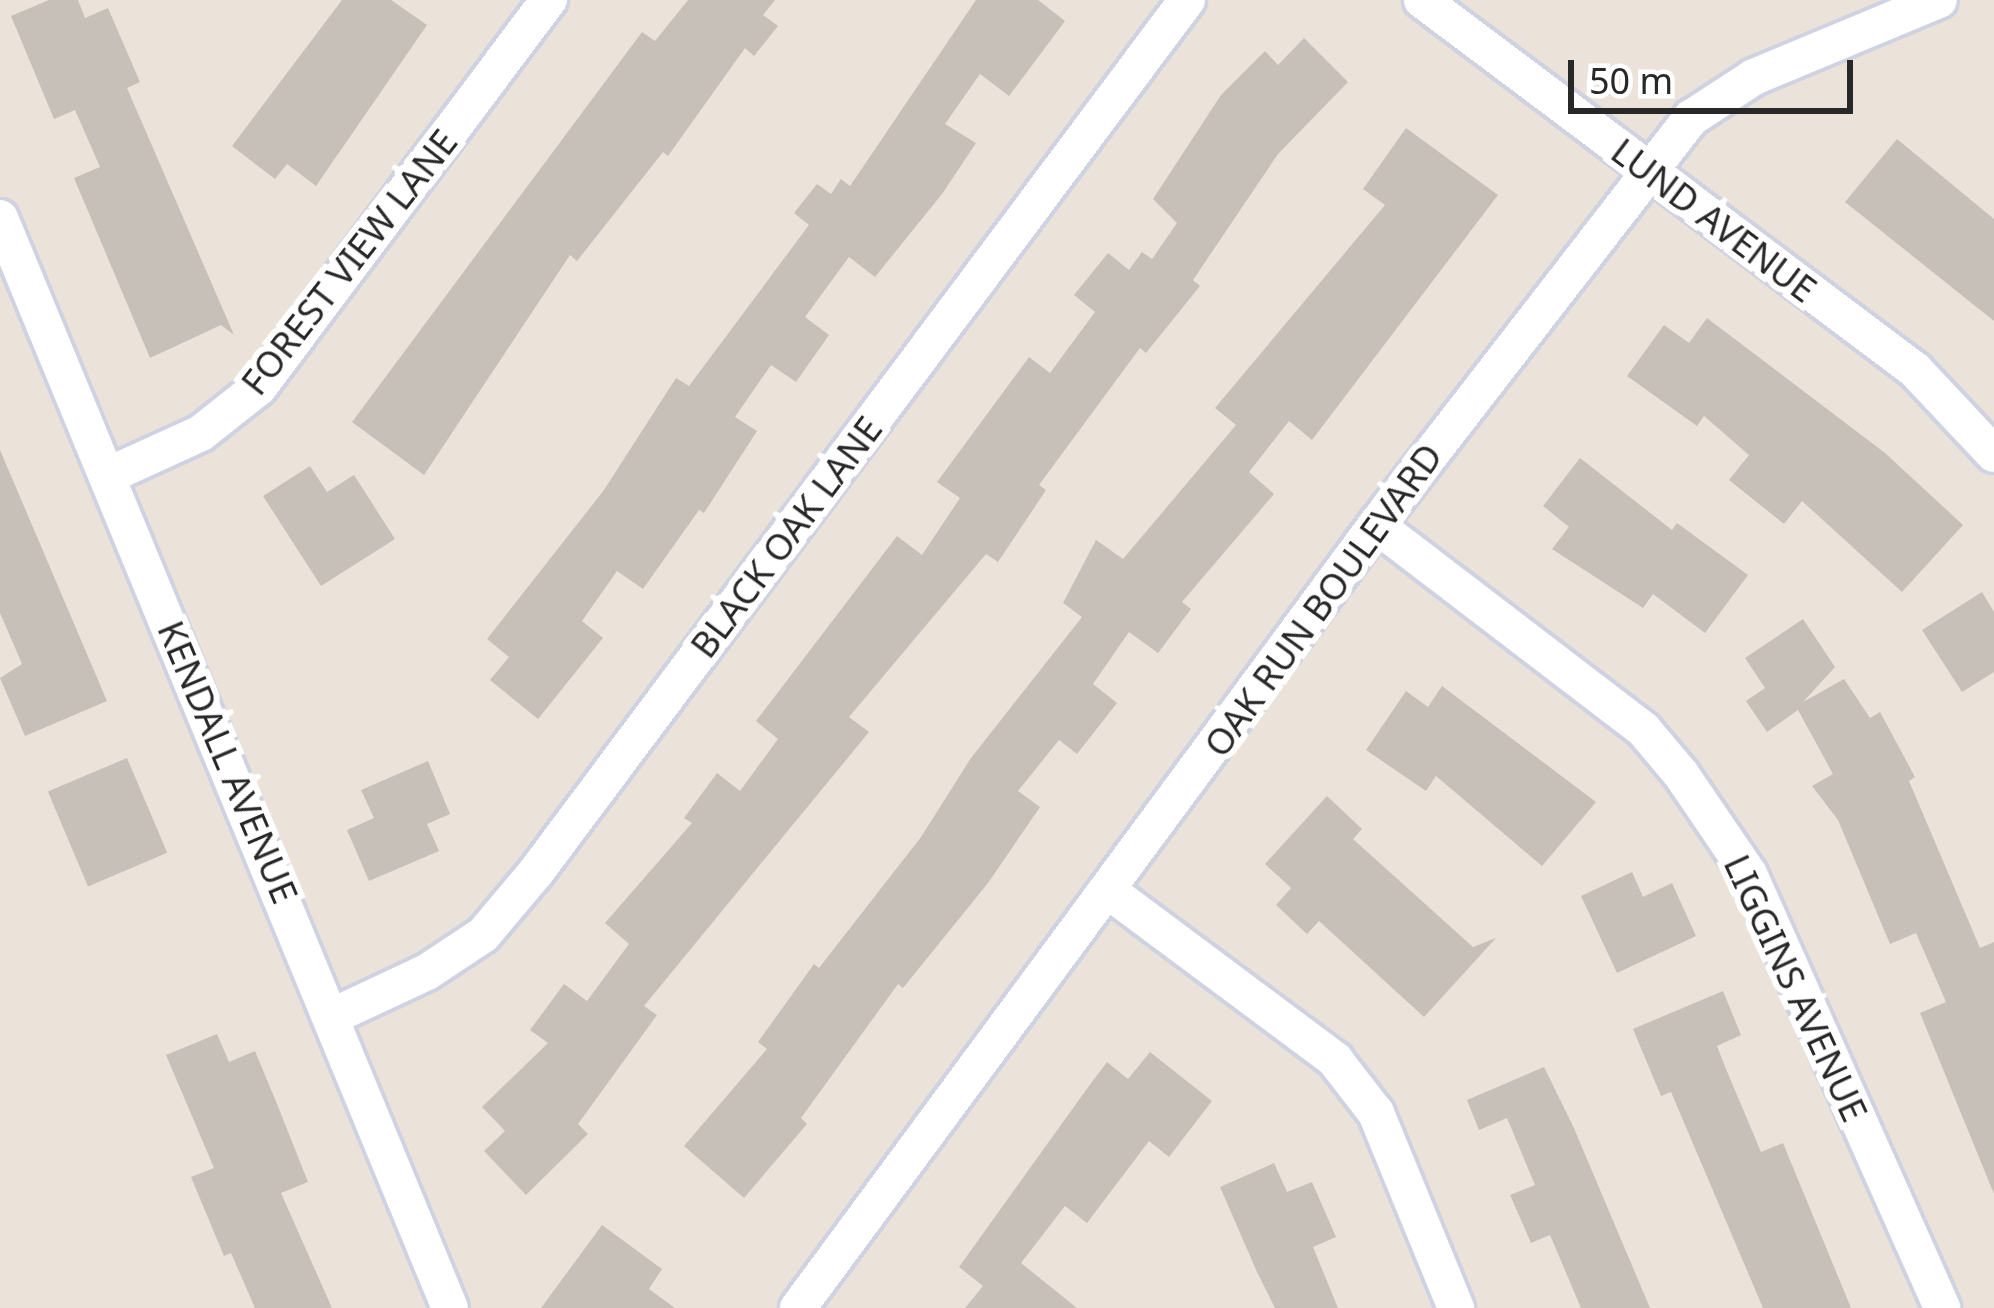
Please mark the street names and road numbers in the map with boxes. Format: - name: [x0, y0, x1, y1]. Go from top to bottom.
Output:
- street label: FOREST VIEW LANE: [232, 121, 466, 403]
- street label: LUND AVENUE: [1603, 129, 1825, 311]
- street label: BLACK OAK LANE: [681, 408, 891, 666]
- street label: OAK RUN BOULEVARD: [1195, 435, 1451, 765]
- street label: KENDALL AVENUE: [149, 614, 307, 910]
- street label: LIGGINS AVENUE: [1715, 848, 1877, 1128]

